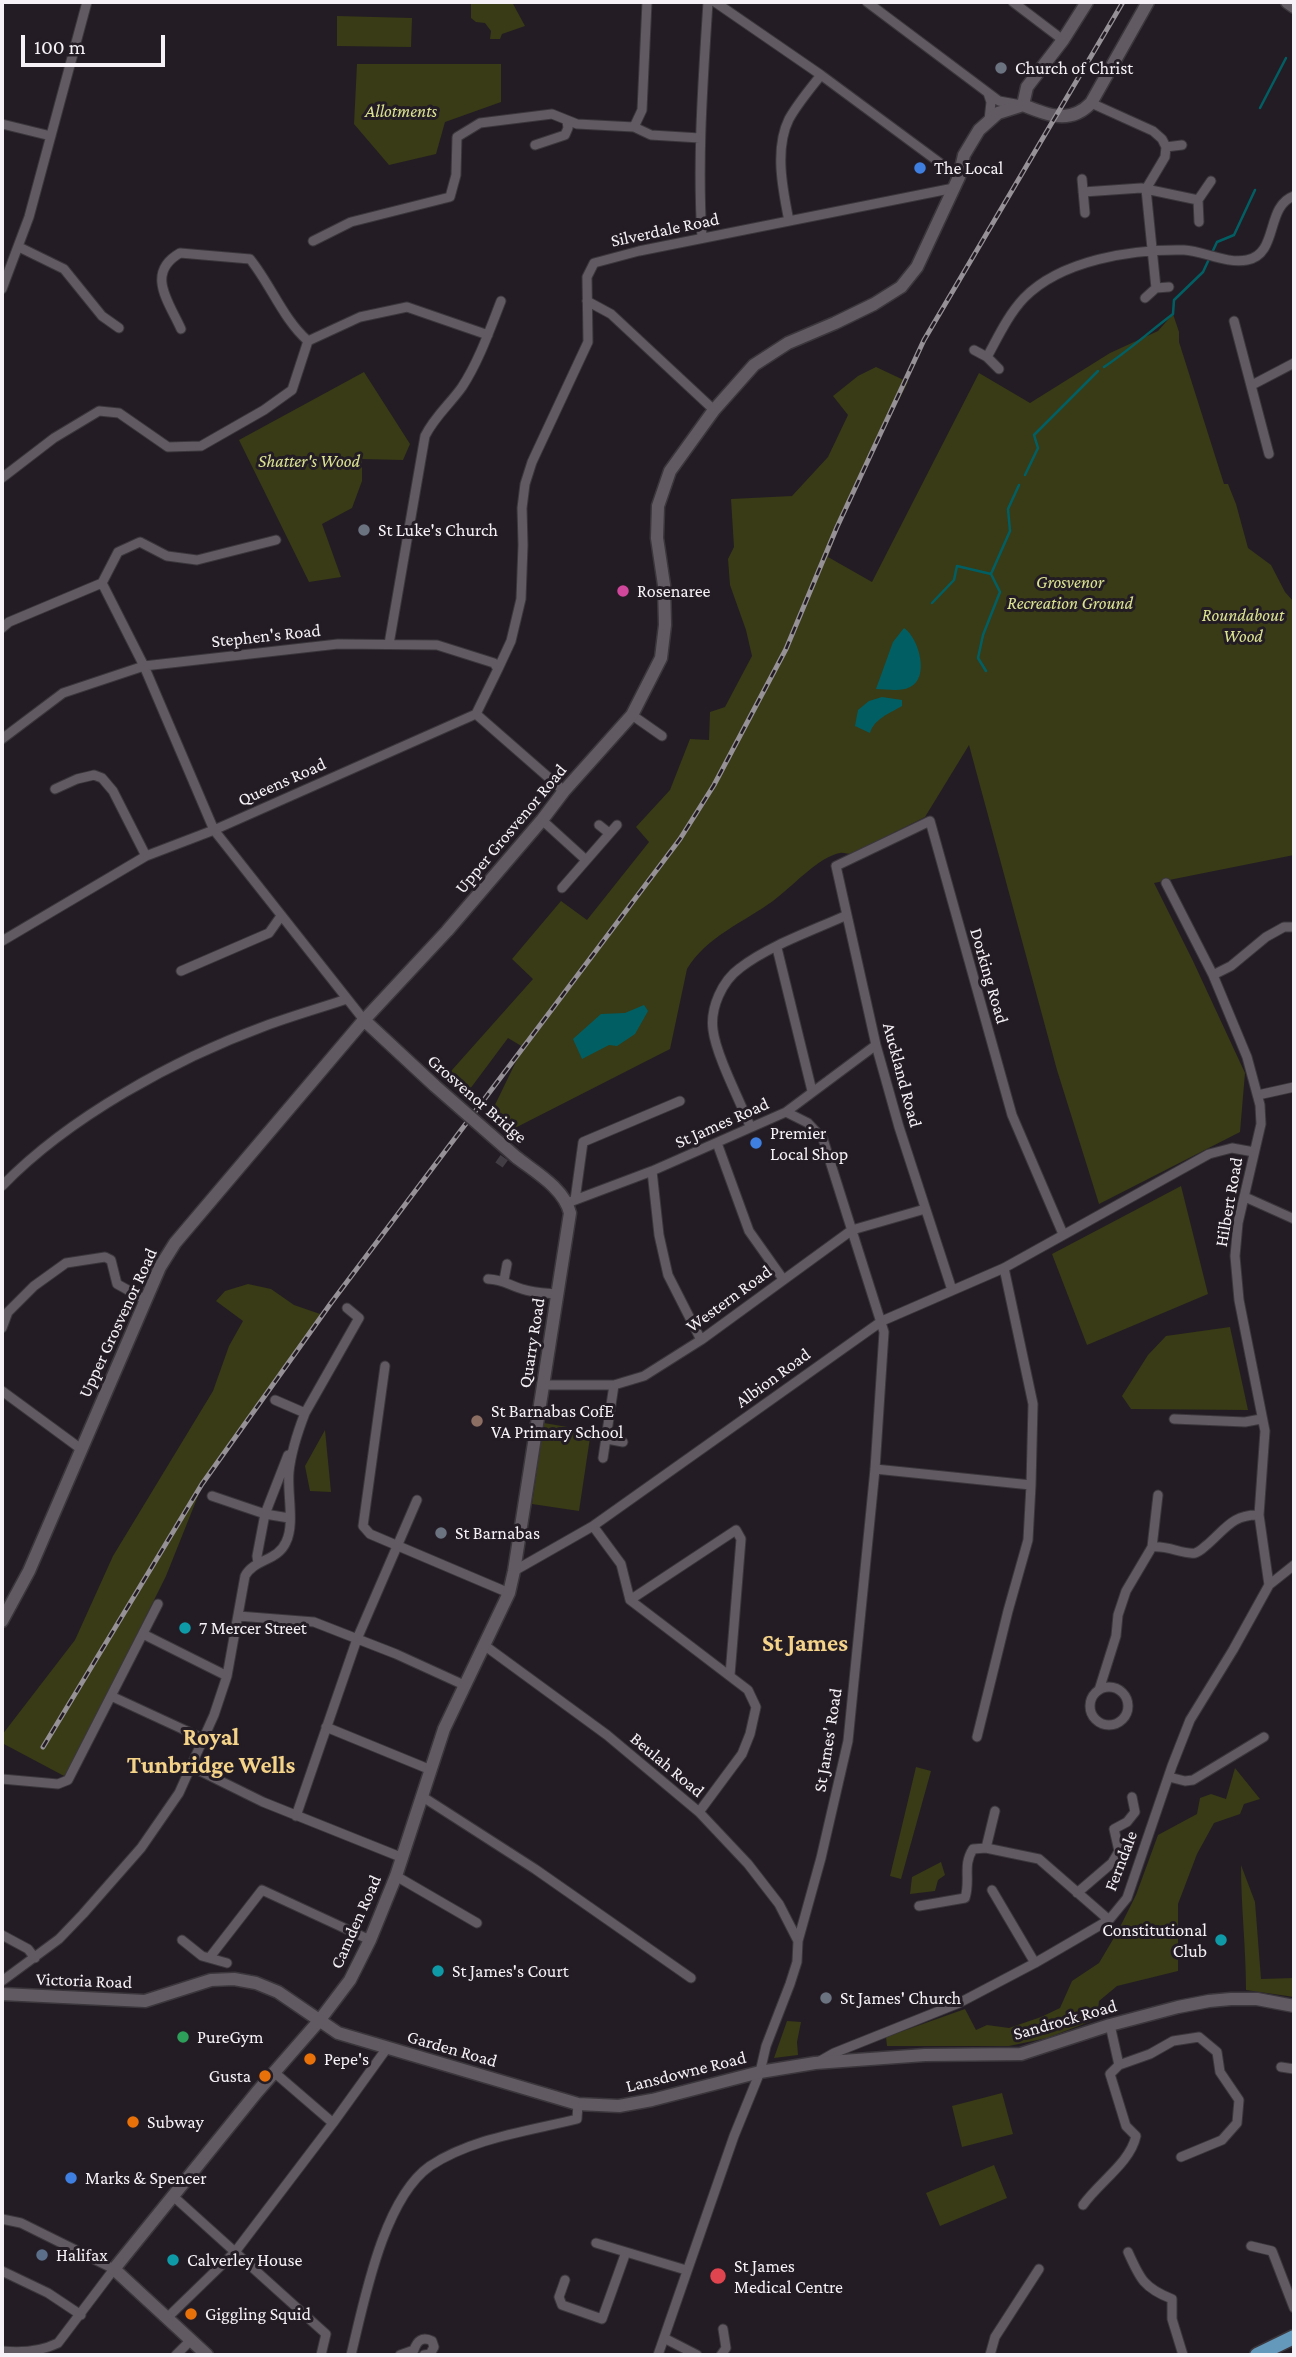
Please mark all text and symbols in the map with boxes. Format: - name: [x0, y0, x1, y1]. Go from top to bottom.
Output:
- scale bar: [24, 21, 168, 65]
- text: 100 m: [34, 35, 86, 59]
- place label: Church of Christ: [1015, 57, 1133, 79]
- marker: Church of Christ: [993, 60, 1009, 76]
- park label: Allotments: [365, 100, 437, 122]
- place label: The Local: [934, 157, 1003, 179]
- marker: The Local: [912, 160, 928, 176]
- street label: Silverdale Road: [609, 208, 721, 252]
- park label: Shatter's Wood: [258, 450, 360, 472]
- place label: St Luke's Church: [378, 519, 498, 541]
- marker: St Luke's Church: [356, 522, 372, 538]
- park label: Grosvenor Recreation Ground: [1007, 571, 1133, 614]
- place label: Rosenaree: [637, 580, 710, 602]
- marker: Rosenaree: [615, 583, 631, 599]
- park label: Roundabout Wood: [1202, 604, 1284, 646]
- street label: Stephen's Road: [210, 620, 322, 652]
- street label: Queens Road: [235, 753, 329, 811]
- street label: Upper Grosvenor Road: [451, 760, 571, 898]
- street label: Dorking Road: [965, 926, 1013, 1026]
- street label: Auckland Road: [878, 1020, 926, 1130]
- street label: Grosvenor Bridge: [423, 1050, 531, 1148]
- street label: St James Road: [672, 1093, 772, 1153]
- place label: Premier Local Shop: [770, 1122, 848, 1164]
- marker: Premier Local Shop: [748, 1135, 764, 1151]
- street label: Hilbert Road: [1210, 1155, 1248, 1249]
- street label: Upper Grosvenor Road: [74, 1245, 162, 1401]
- street label: Western Road: [682, 1261, 776, 1337]
- street label: Quarry Road: [514, 1296, 550, 1390]
- street label: Albion Road: [731, 1344, 815, 1412]
- place label: St Barnabas CofE VA Primary School: [491, 1400, 623, 1442]
- marker: St Barnabas CofE VA Primary School: [469, 1413, 485, 1429]
- place label: St Barnabas: [455, 1522, 540, 1544]
- marker: St Barnabas: [433, 1525, 449, 1541]
- place label: 7 Mercer Street: [199, 1617, 307, 1639]
- marker: 7 Mercer Street: [177, 1620, 193, 1636]
- district label: St James: [762, 1630, 848, 1658]
- street label: St James' Road: [809, 1687, 847, 1793]
- district label: Royal Tunbridge Wells: [127, 1724, 295, 1780]
- street label: Beulah Road: [626, 1728, 708, 1802]
- street label: Ferndale: [1100, 1828, 1142, 1894]
- street label: Camden Road: [326, 1872, 386, 1972]
- place label: Constitutional Club: [1102, 1919, 1207, 1962]
- marker: Constitutional Club: [1213, 1932, 1229, 1948]
- place label: St James's Court: [452, 1960, 569, 1982]
- marker: St James's Court: [430, 1963, 446, 1979]
- street label: Victoria Road: [36, 1969, 132, 1993]
- place label: St James' Church: [840, 1987, 961, 2009]
- marker: St James' Church: [818, 1990, 834, 2006]
- street label: Sandrock Road: [1011, 1995, 1119, 2045]
- place label: PureGym: [197, 2026, 263, 2048]
- street label: Garden Road: [404, 2026, 500, 2072]
- marker: PureGym: [175, 2029, 191, 2045]
- street label: Lansdowne Road: [624, 2047, 748, 2097]
- place label: Pepe's: [324, 2048, 369, 2070]
- marker: Pepe's: [302, 2051, 318, 2067]
- place label: Gusta: [209, 2065, 251, 2087]
- marker: Gusta: [257, 2068, 273, 2084]
- place label: Subway: [147, 2111, 204, 2133]
- marker: Subway: [125, 2114, 141, 2130]
- place label: Marks & Spencer: [85, 2167, 207, 2189]
- marker: Marks & Spencer: [63, 2170, 79, 2186]
- place label: Halifax: [56, 2244, 108, 2266]
- marker: Halifax: [34, 2247, 50, 2263]
- place label: Calverley House: [187, 2249, 302, 2271]
- marker: Calverley House: [165, 2252, 181, 2268]
- place label: St James Medical Centre: [734, 2255, 843, 2298]
- marker: St James Medical Centre: [708, 2266, 728, 2286]
- place label: Giggling Squid: [205, 2303, 311, 2325]
- marker: Giggling Squid: [183, 2306, 199, 2322]

